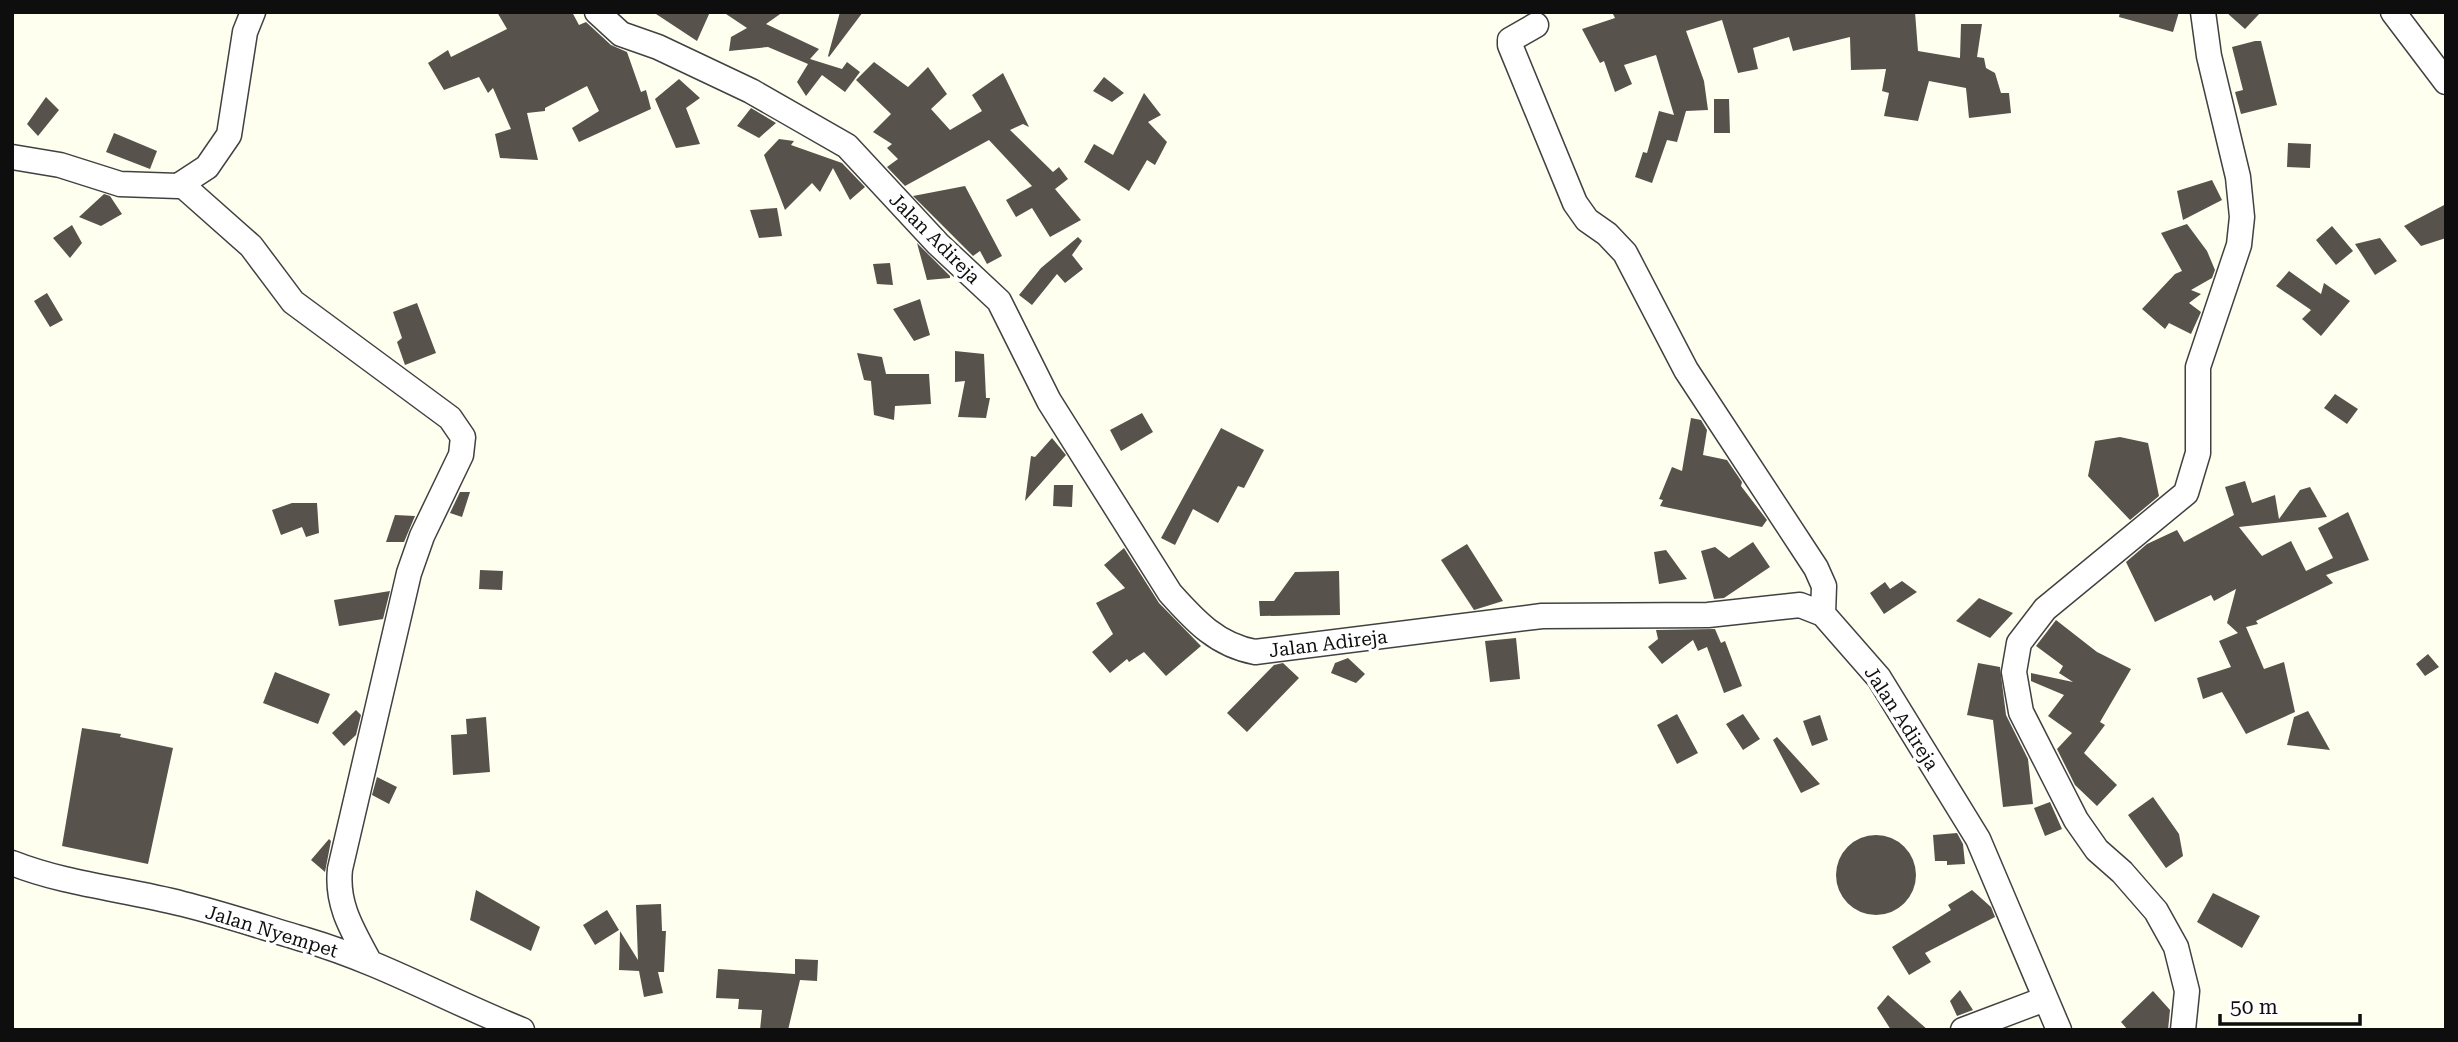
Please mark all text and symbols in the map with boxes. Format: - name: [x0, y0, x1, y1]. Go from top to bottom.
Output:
- street label: Jalan Adireja: [884, 188, 985, 289]
- street label: Jalan Adireja: [1267, 625, 1389, 662]
- street label: Jalan Adireja: [1859, 662, 1944, 775]
- street label: Jalan Nyempet: [203, 900, 341, 963]
- scale bar: [2220, 982, 2360, 1026]
- text: 50 m: [2230, 995, 2278, 1019]

